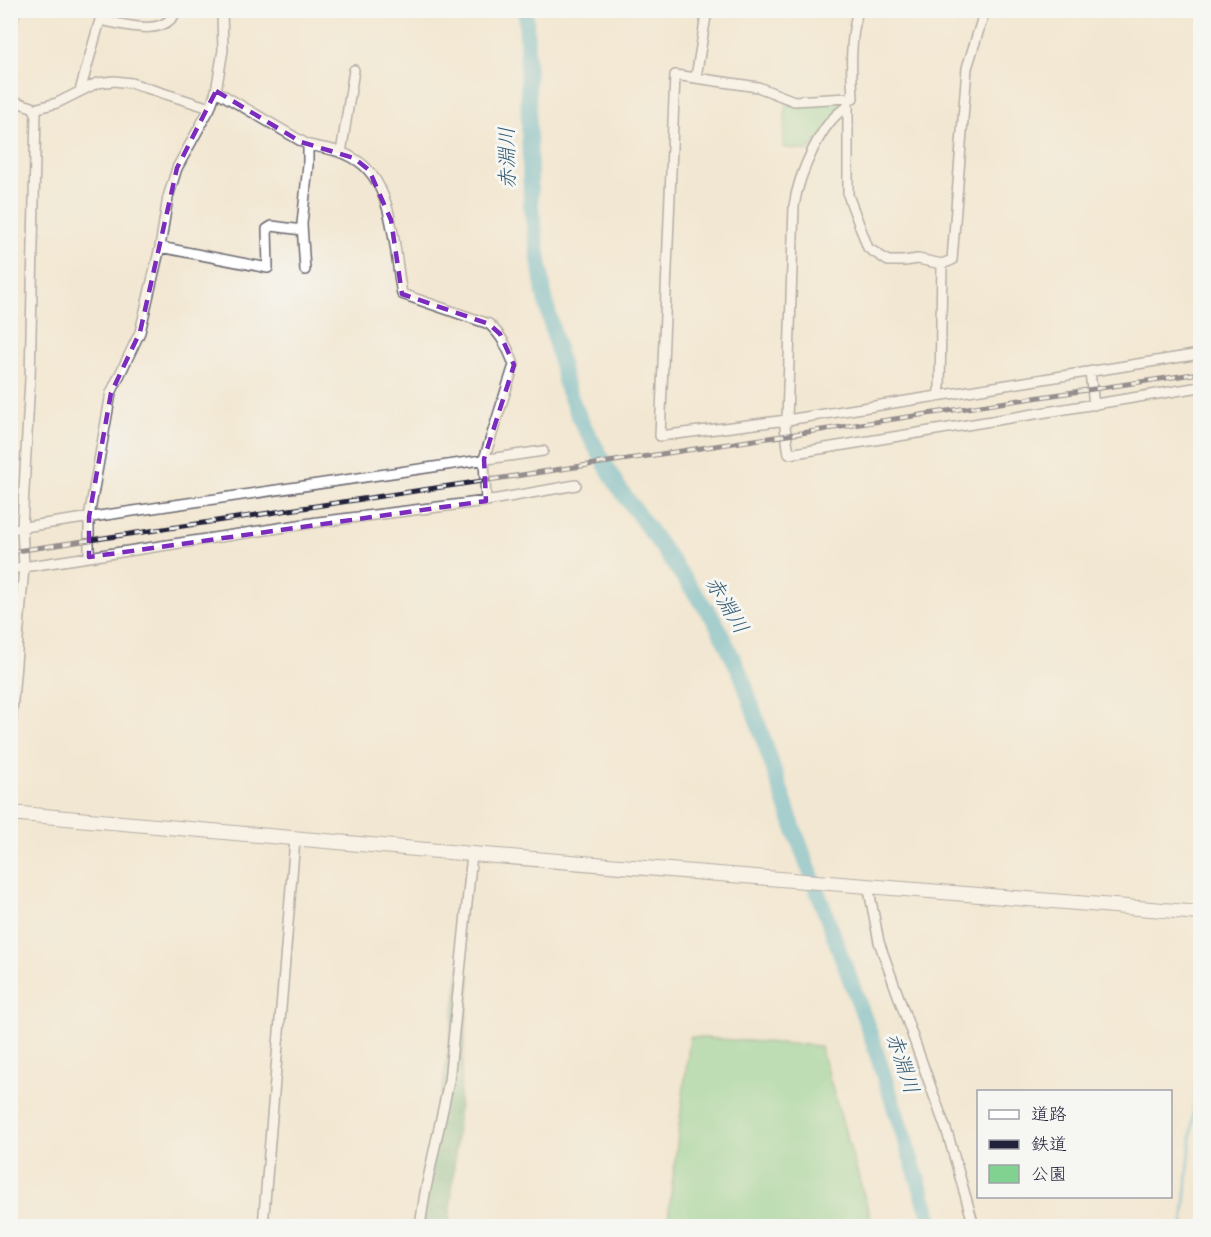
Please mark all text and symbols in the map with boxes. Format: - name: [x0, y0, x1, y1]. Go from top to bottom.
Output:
- water label: 赤淵川: [491, 126, 520, 190]
- water label: 赤淵川: [700, 570, 756, 638]
- water label: 赤淵川: [882, 1028, 927, 1097]
- legend: [977, 1090, 1172, 1198]
- text: 道路: [1031, 1101, 1067, 1125]
- text: 鉄道: [1031, 1131, 1067, 1155]
- text: 公園: [1031, 1161, 1067, 1185]

